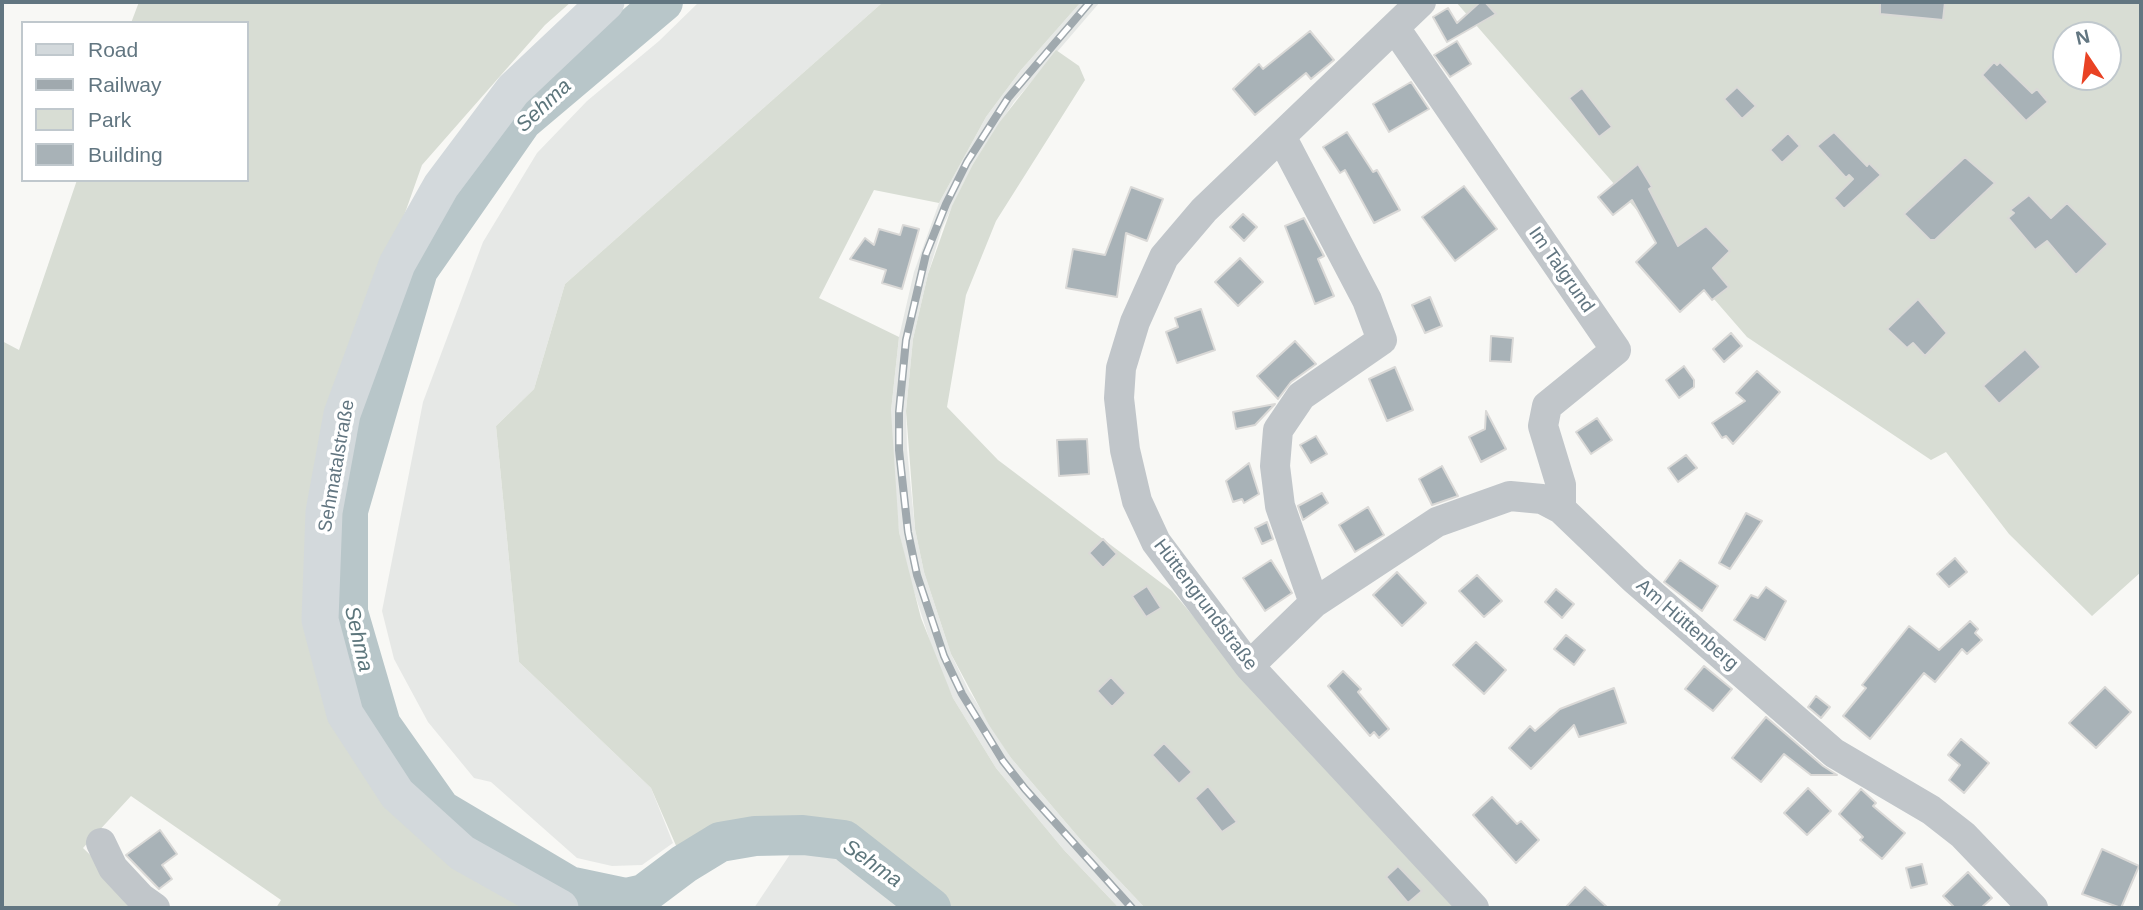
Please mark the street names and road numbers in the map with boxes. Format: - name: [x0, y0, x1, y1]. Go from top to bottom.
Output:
- street label: Im Talgrund: [1523, 223, 1599, 317]
- street label: Sehmatalstraße: [314, 398, 360, 534]
- street label: Hüttengrundstraße: [1148, 535, 1262, 675]
- street label: Am Hüttenberg: [1631, 574, 1743, 676]

